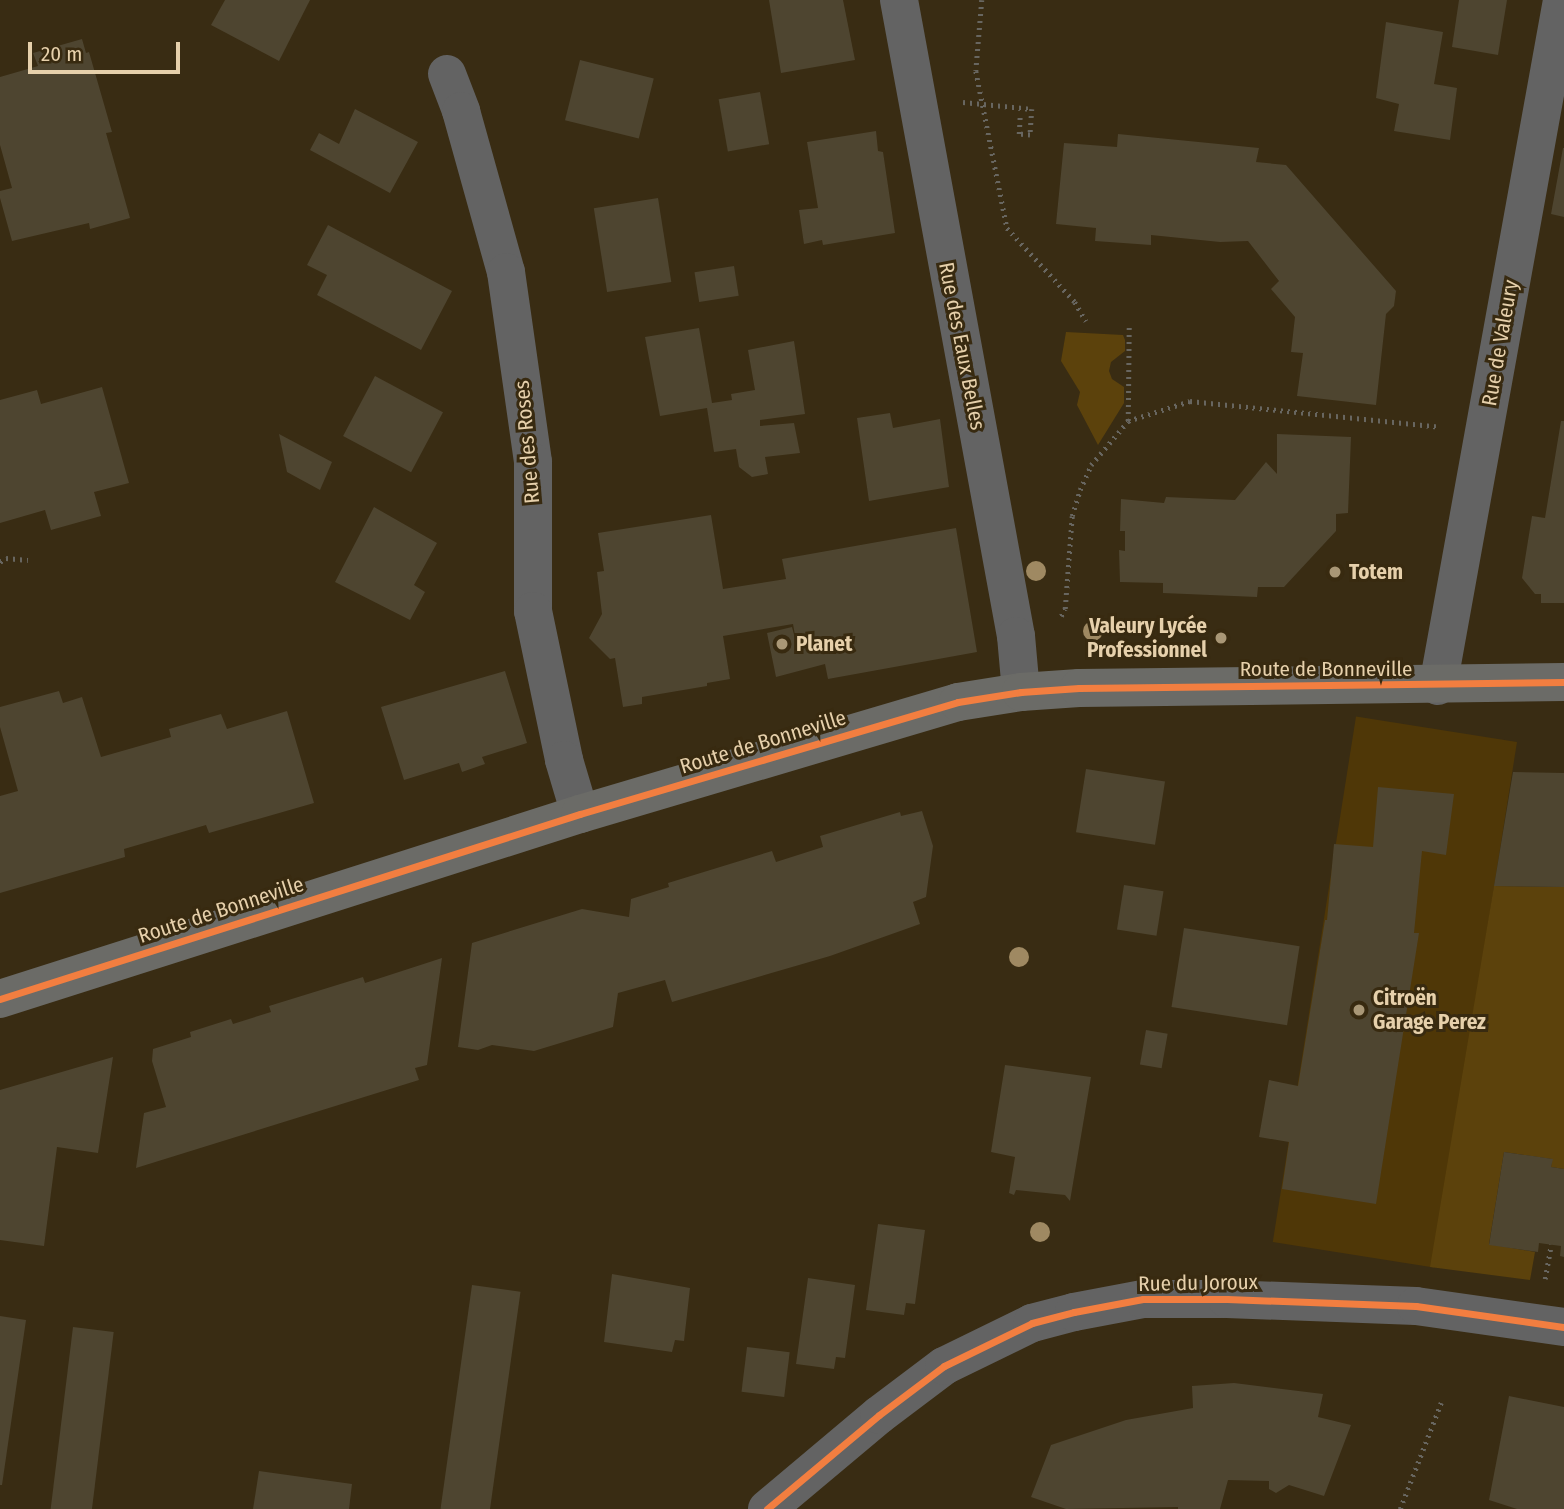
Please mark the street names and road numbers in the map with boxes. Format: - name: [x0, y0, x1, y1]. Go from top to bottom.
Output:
- street label: Rue des Eaux Belles: [933, 260, 991, 432]
- street label: Rue de Valeury: [1477, 278, 1523, 408]
- street label: Rue des Roses: [509, 379, 545, 505]
- street label: Route de Bonneville: [1240, 656, 1412, 682]
- street label: Route de Bonneville: [677, 705, 849, 779]
- street label: Route de Bonneville: [135, 871, 307, 949]
- street label: Rue du Joroux: [1138, 1269, 1258, 1297]

